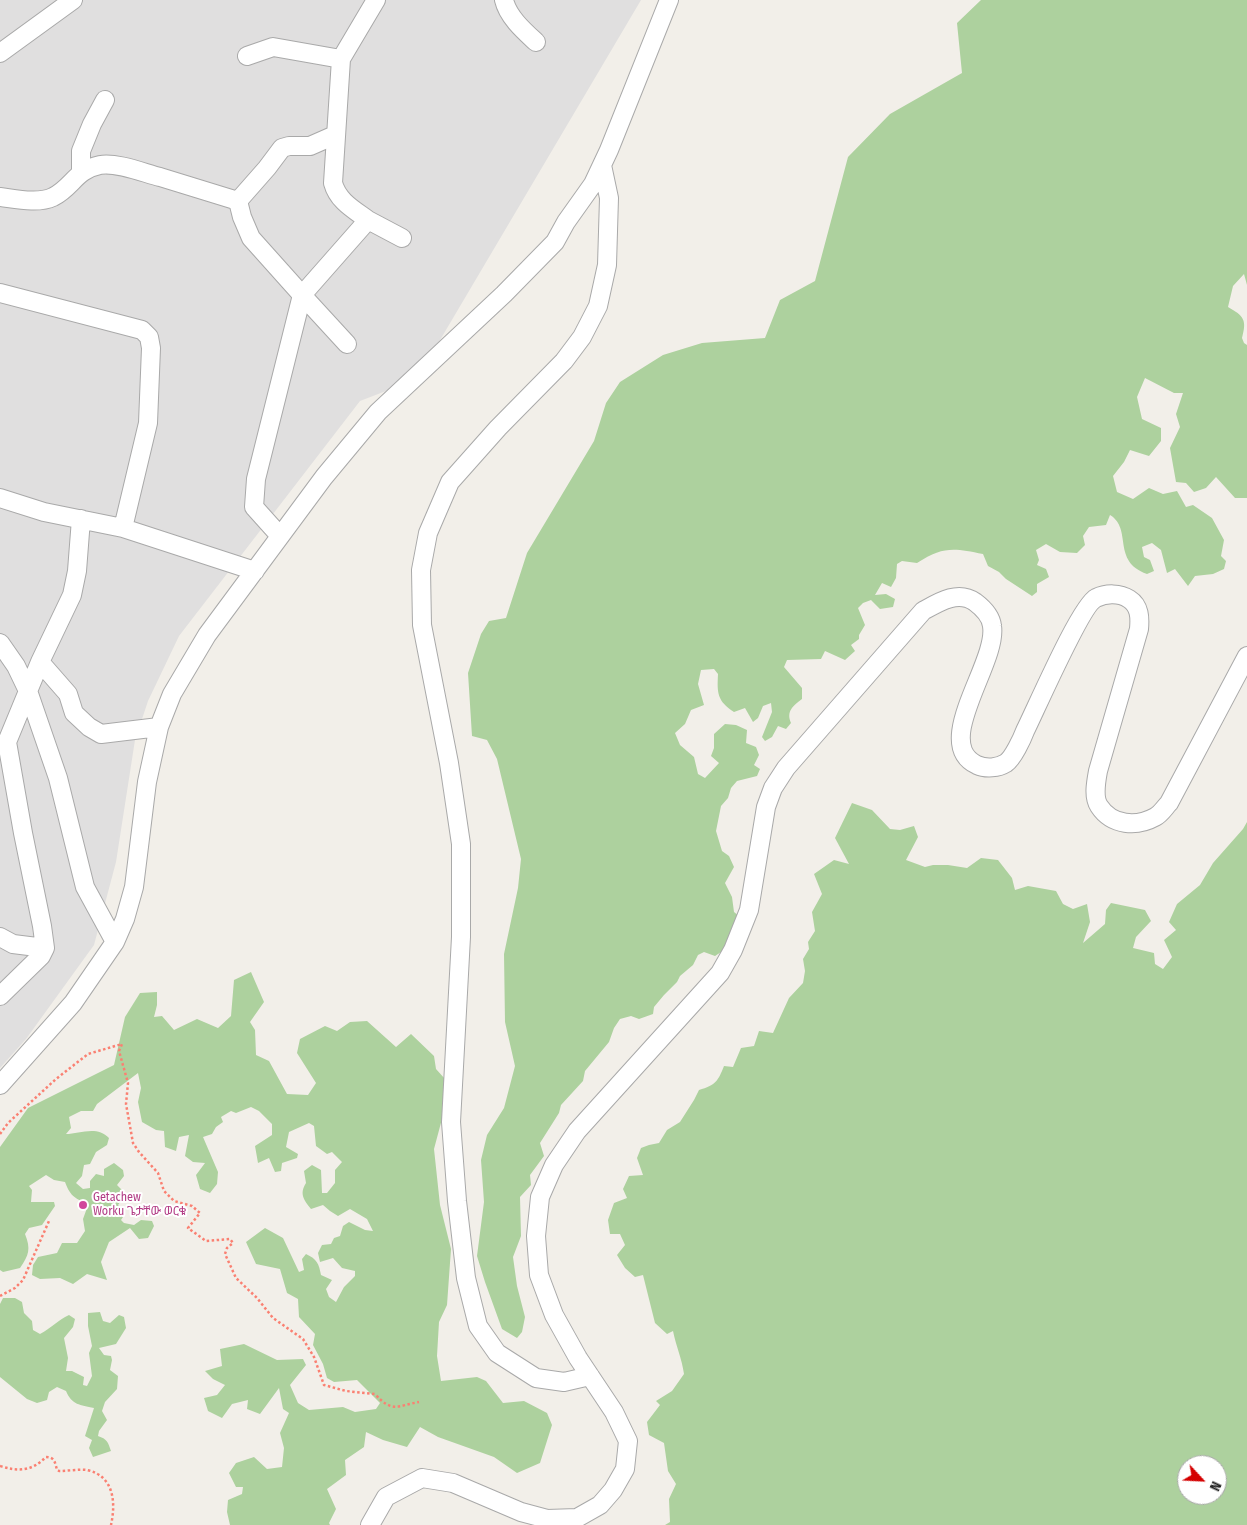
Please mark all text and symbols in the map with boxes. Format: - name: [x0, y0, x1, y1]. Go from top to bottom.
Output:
- place label: Getachew Worku ጌታቸው ወርቁ: [93, 1191, 186, 1219]
- marker: Getachew Worku ጌታቸው ወርቁ: [77, 1199, 89, 1211]
- north arrow: [1177, 1455, 1227, 1505]
- text: N: [1206, 1479, 1225, 1494]

